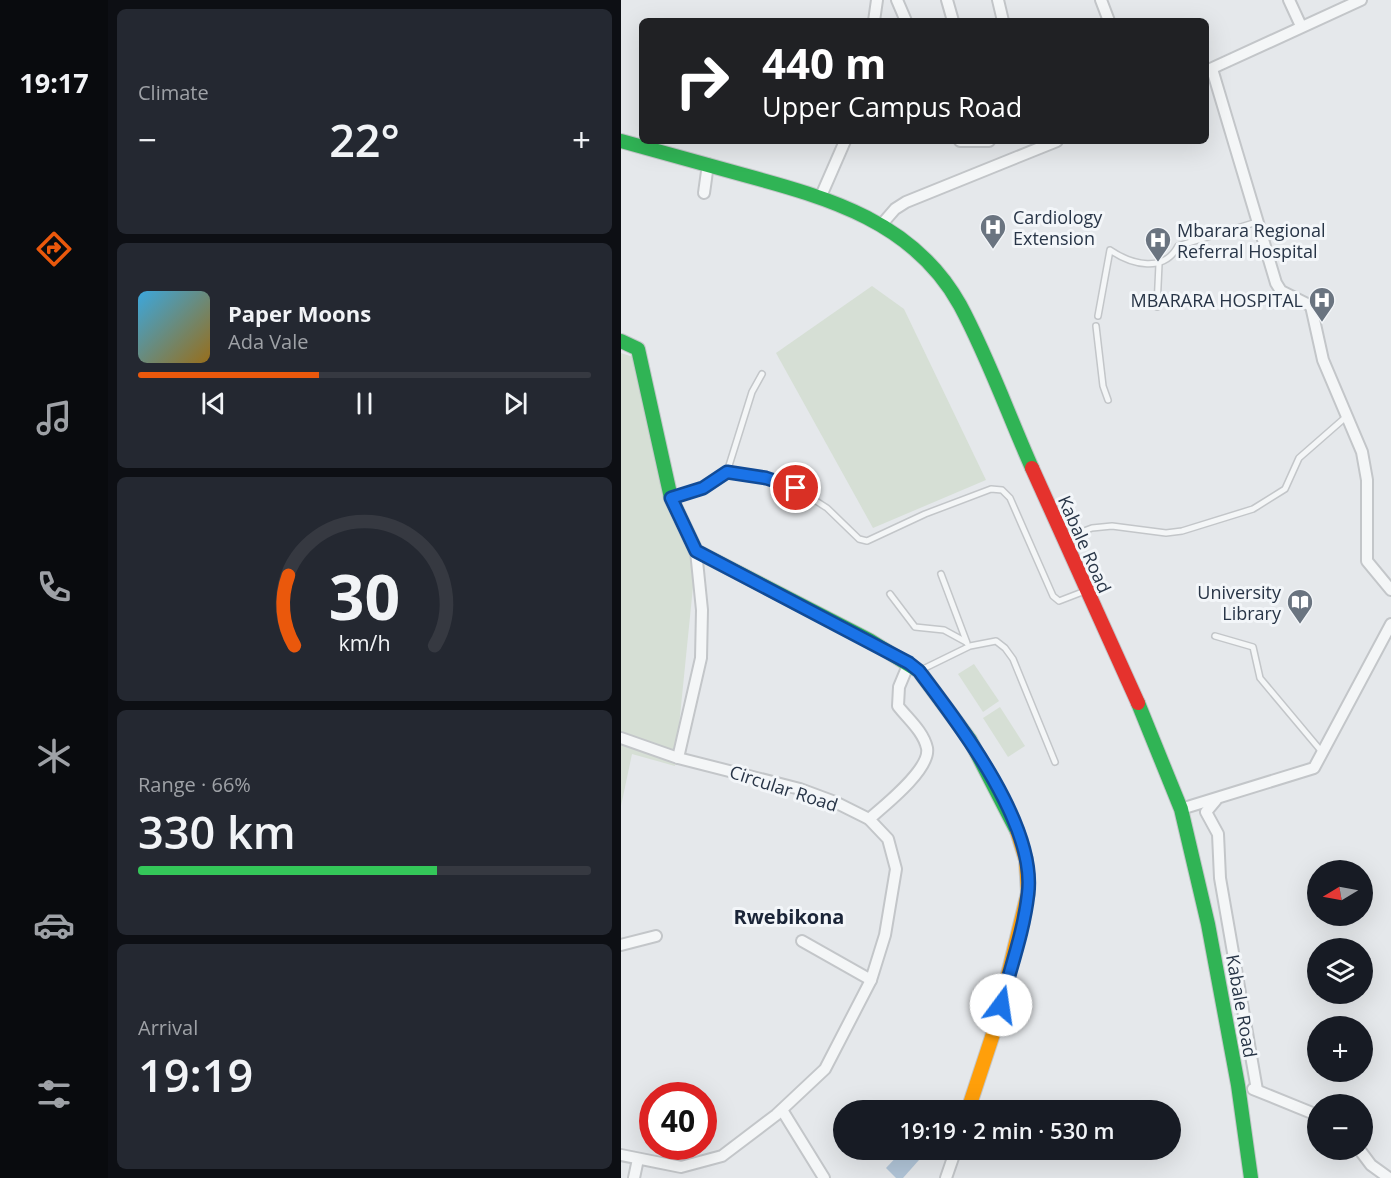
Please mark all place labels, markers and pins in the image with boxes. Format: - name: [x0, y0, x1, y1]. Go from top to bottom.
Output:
- place label: Cardiology Extension: [1013, 205, 1103, 250]
- hospital icon: Cardiology Extension: [978, 212, 1008, 250]
- place label: Mbarara Regional Referral Hospital: [1177, 218, 1326, 263]
- hospital icon: Mbarara Regional Referral Hospital: [1143, 225, 1173, 263]
- hospital icon: MBARARA HOSPITAL: [1307, 285, 1337, 323]
- place label: MBARARA HOSPITAL: [1130, 288, 1303, 312]
- pin: [770, 462, 821, 513]
- place label: University Library: [1197, 580, 1282, 625]
- library icon: University Library: [1285, 587, 1315, 625]

